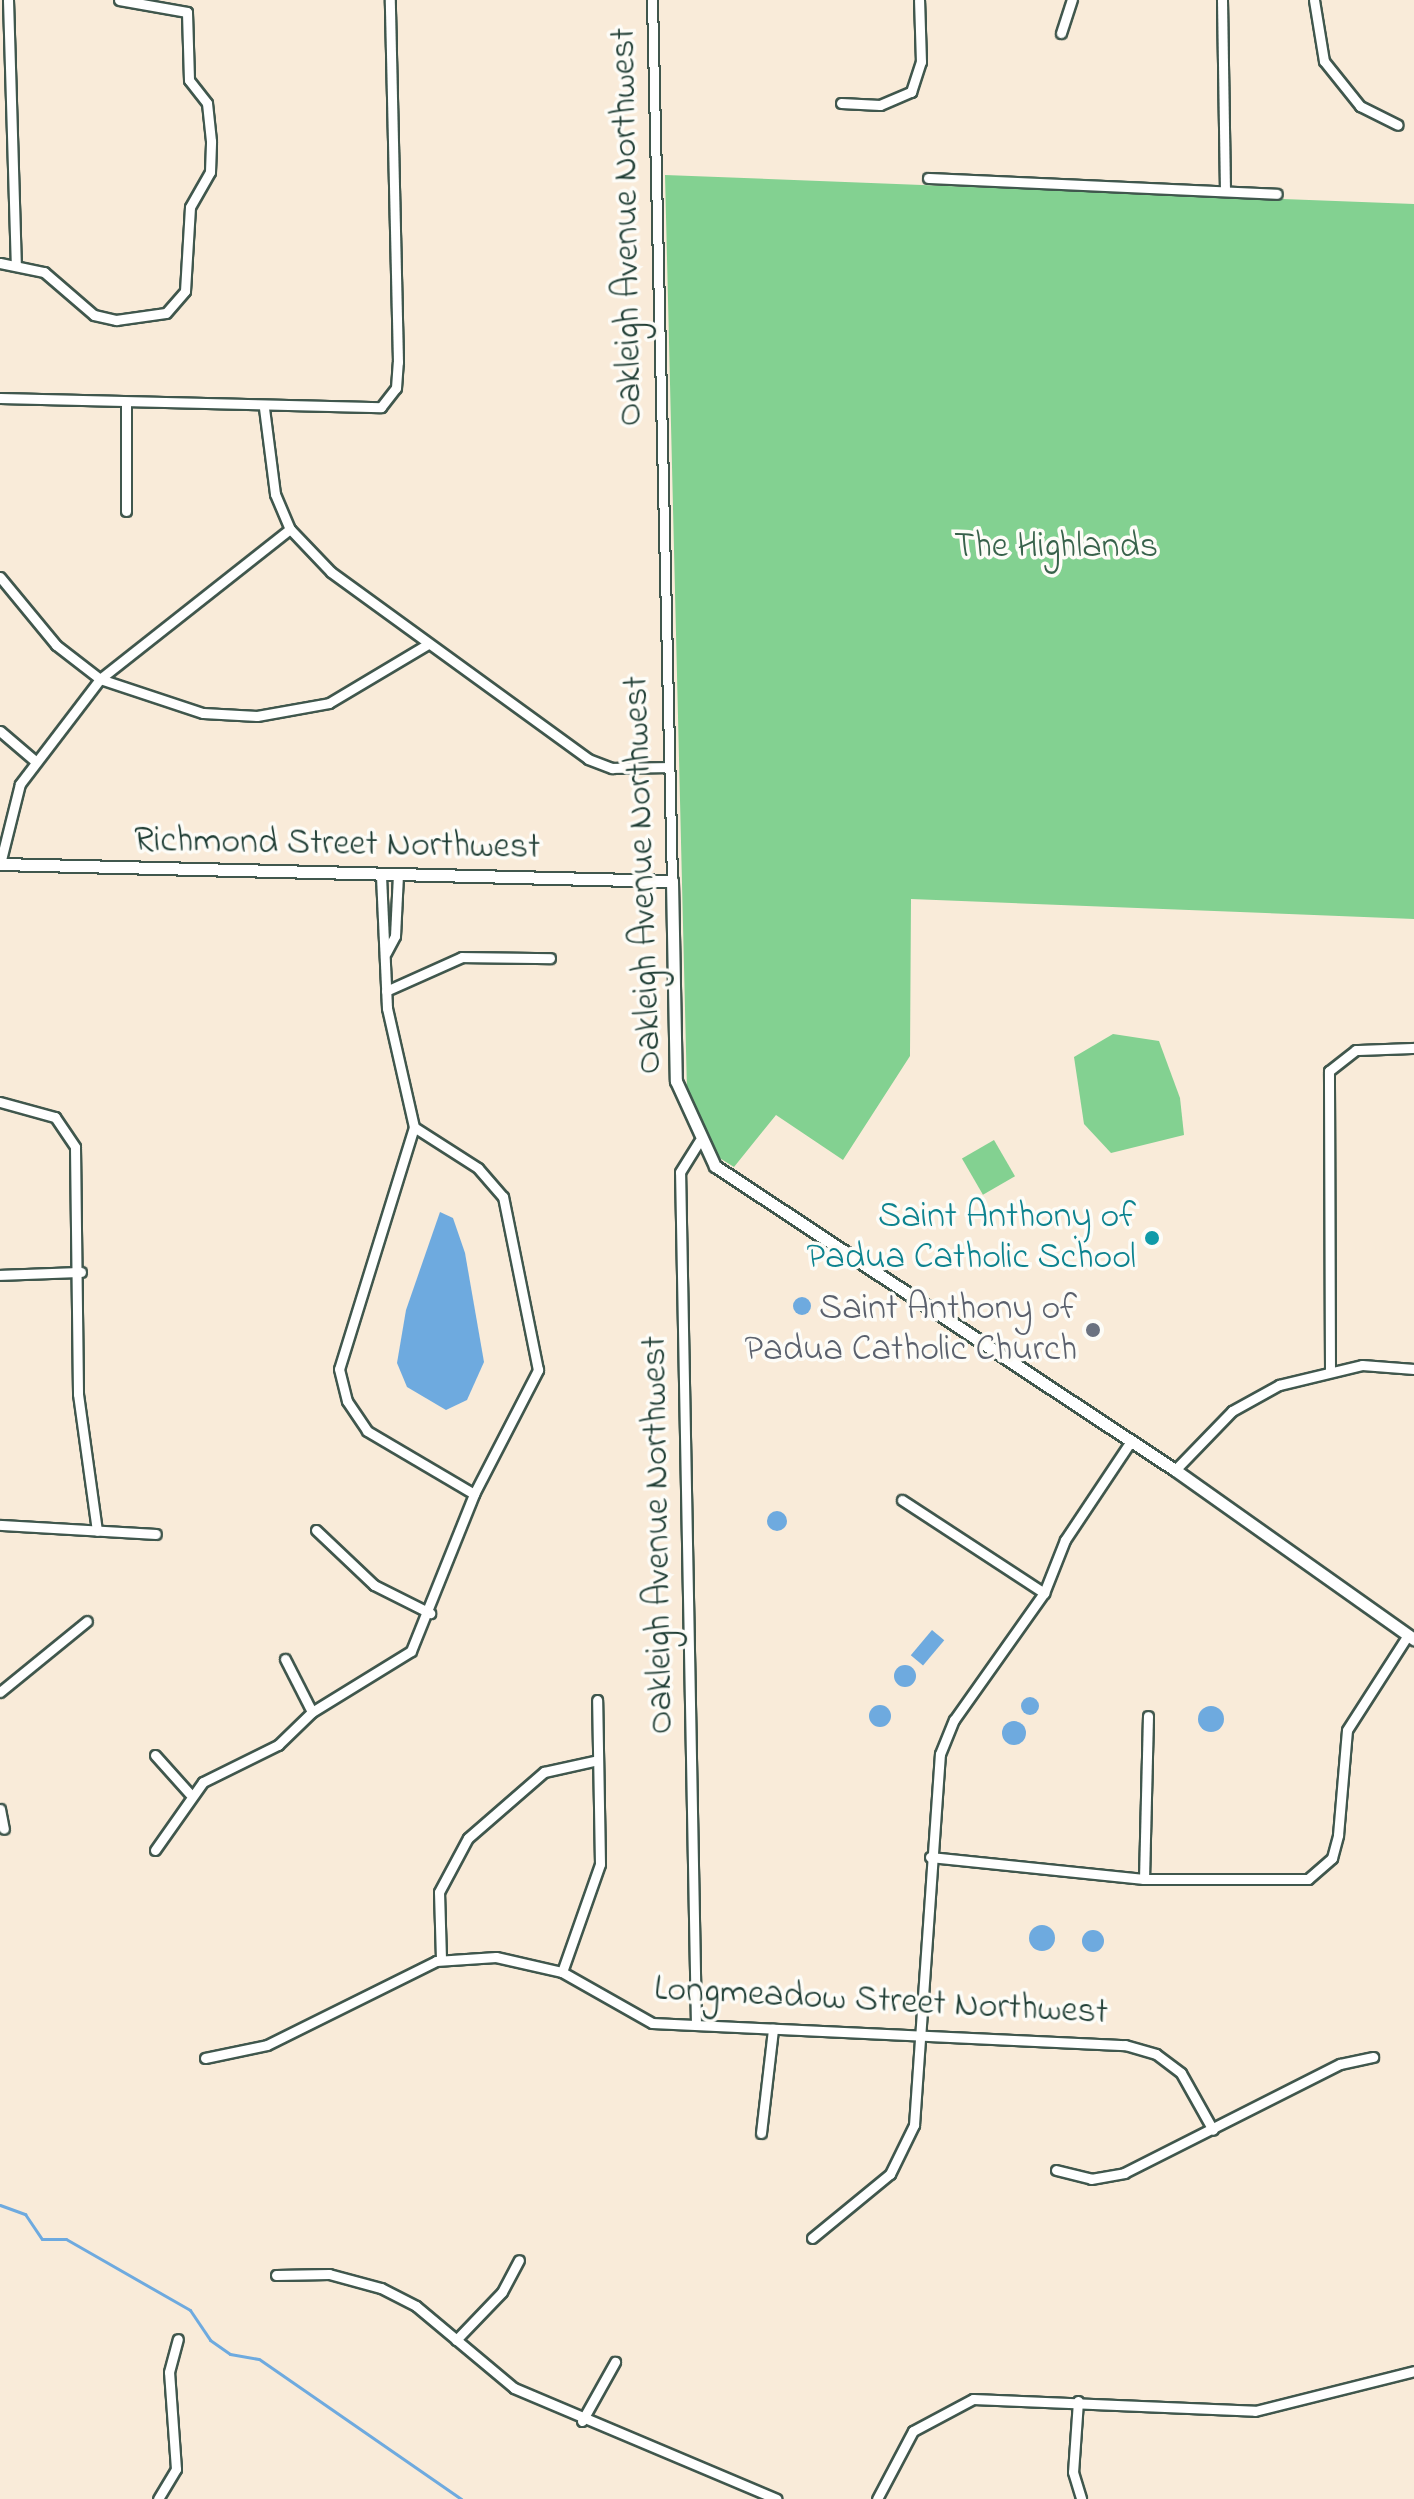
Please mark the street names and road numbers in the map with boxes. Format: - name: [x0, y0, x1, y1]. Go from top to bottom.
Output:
- street label: Oakleigh Avenue Northwest: [603, 27, 653, 427]
- street label: Oakleigh Avenue Northwest: [615, 675, 673, 1075]
- street label: Richmond Street Northwest: [133, 820, 541, 870]
- street label: Oakleigh Avenue Northwest: [634, 1335, 684, 1735]
- street label: Longmeadow Street Northwest: [653, 1969, 1109, 2035]

